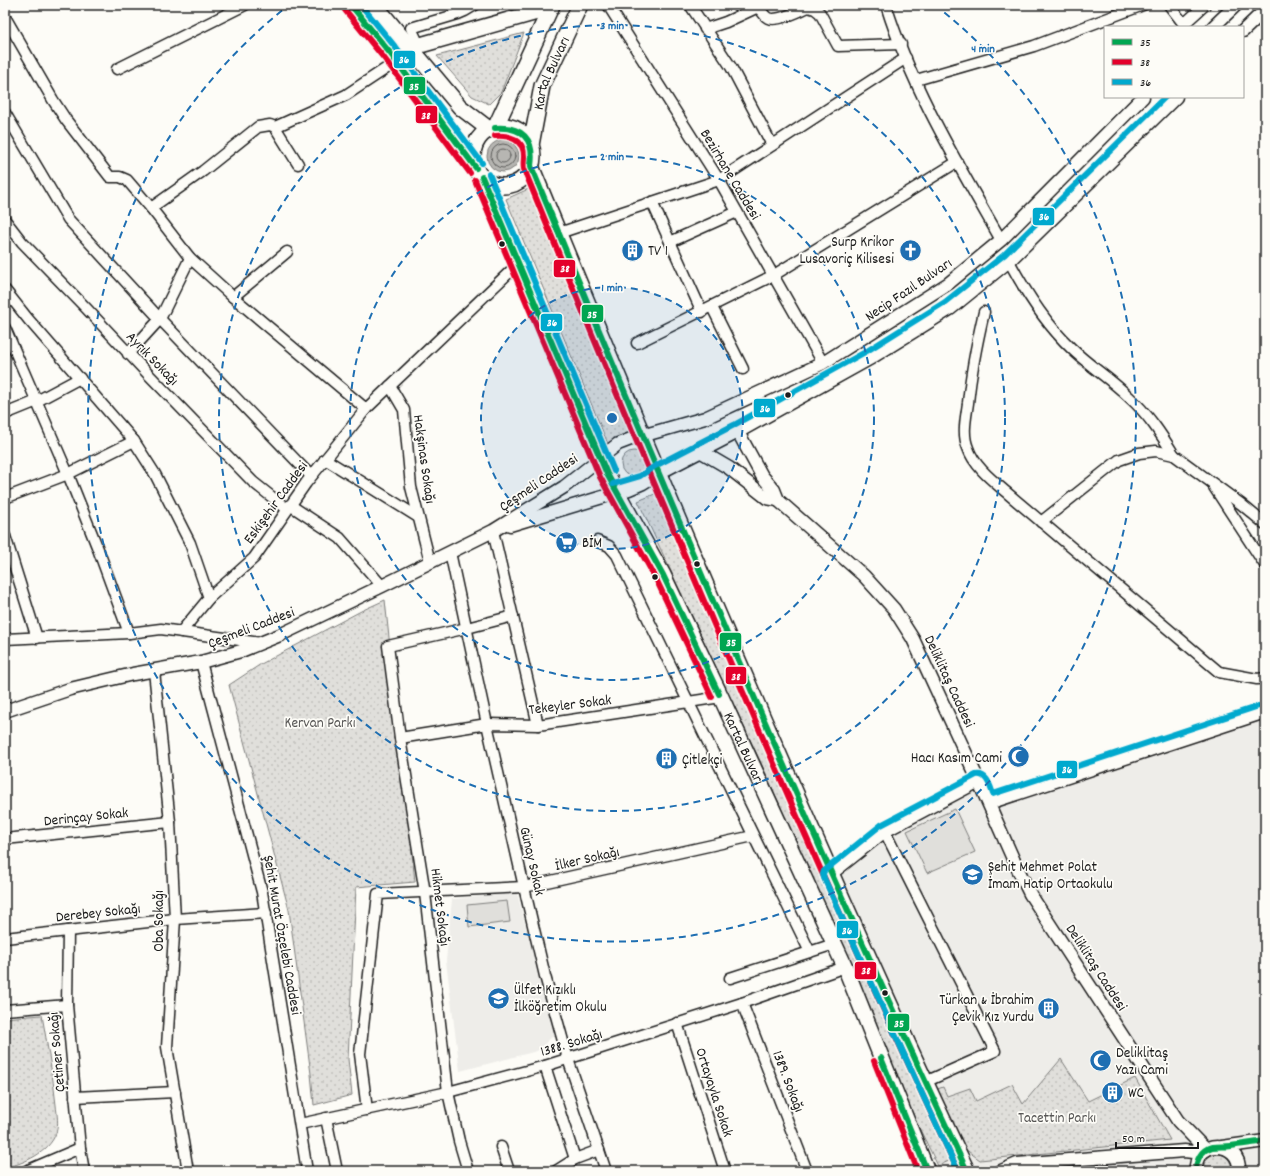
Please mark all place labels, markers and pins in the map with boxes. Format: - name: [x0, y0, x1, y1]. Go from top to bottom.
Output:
- place label: Surp Krikor Lusavoriç Kilisesi: [799, 232, 894, 271]
- building icon: TV 1: [619, 237, 645, 263]
- church icon: Surp Krikor Lusavoriç Kilisesi: [897, 237, 923, 263]
- unlabelled marker: [497, 239, 507, 249]
- place label: TV 1: [648, 241, 668, 263]
- unlabelled marker: [783, 390, 793, 400]
- centre of rings: [605, 411, 619, 425]
- supermarket icon: BİM: [554, 529, 580, 555]
- place label: BİM: [582, 533, 602, 555]
- unlabelled marker: [692, 559, 702, 569]
- unlabelled marker: [650, 572, 660, 582]
- mosque icon: Hacı Kasım Cami: [1005, 744, 1031, 770]
- building icon: Çitlekçi: [653, 746, 679, 772]
- place label: Hacı Kasım Cami: [911, 748, 1002, 770]
- place label: Çitlekçi: [682, 750, 723, 772]
- place label: Şehit Mehmet Polat İmam Hatip Ortaokulu: [988, 857, 1113, 896]
- school or university icon: Şehit Mehmet Polat İmam Hatip Ortaokulu: [959, 862, 985, 888]
- place label: Ülfet Kızıklı İlköğretim Okulu: [514, 980, 607, 1019]
- school or university icon: Ülfet Kızıklı İlköğretim Okulu: [485, 985, 511, 1011]
- unlabelled marker: [880, 988, 890, 998]
- place label: Türkan & İbrahim Çevik Kız Yurdu: [939, 990, 1034, 1029]
- building icon: Türkan & İbrahim Çevik Kız Yurdu: [1036, 995, 1062, 1021]
- place label: Deliklitaş Yazı Cami: [1116, 1043, 1168, 1082]
- mosque icon: Deliklitaş Yazı Cami: [1088, 1048, 1114, 1074]
- building icon: WC: [1099, 1079, 1125, 1105]
- place label: WC: [1128, 1083, 1144, 1105]

